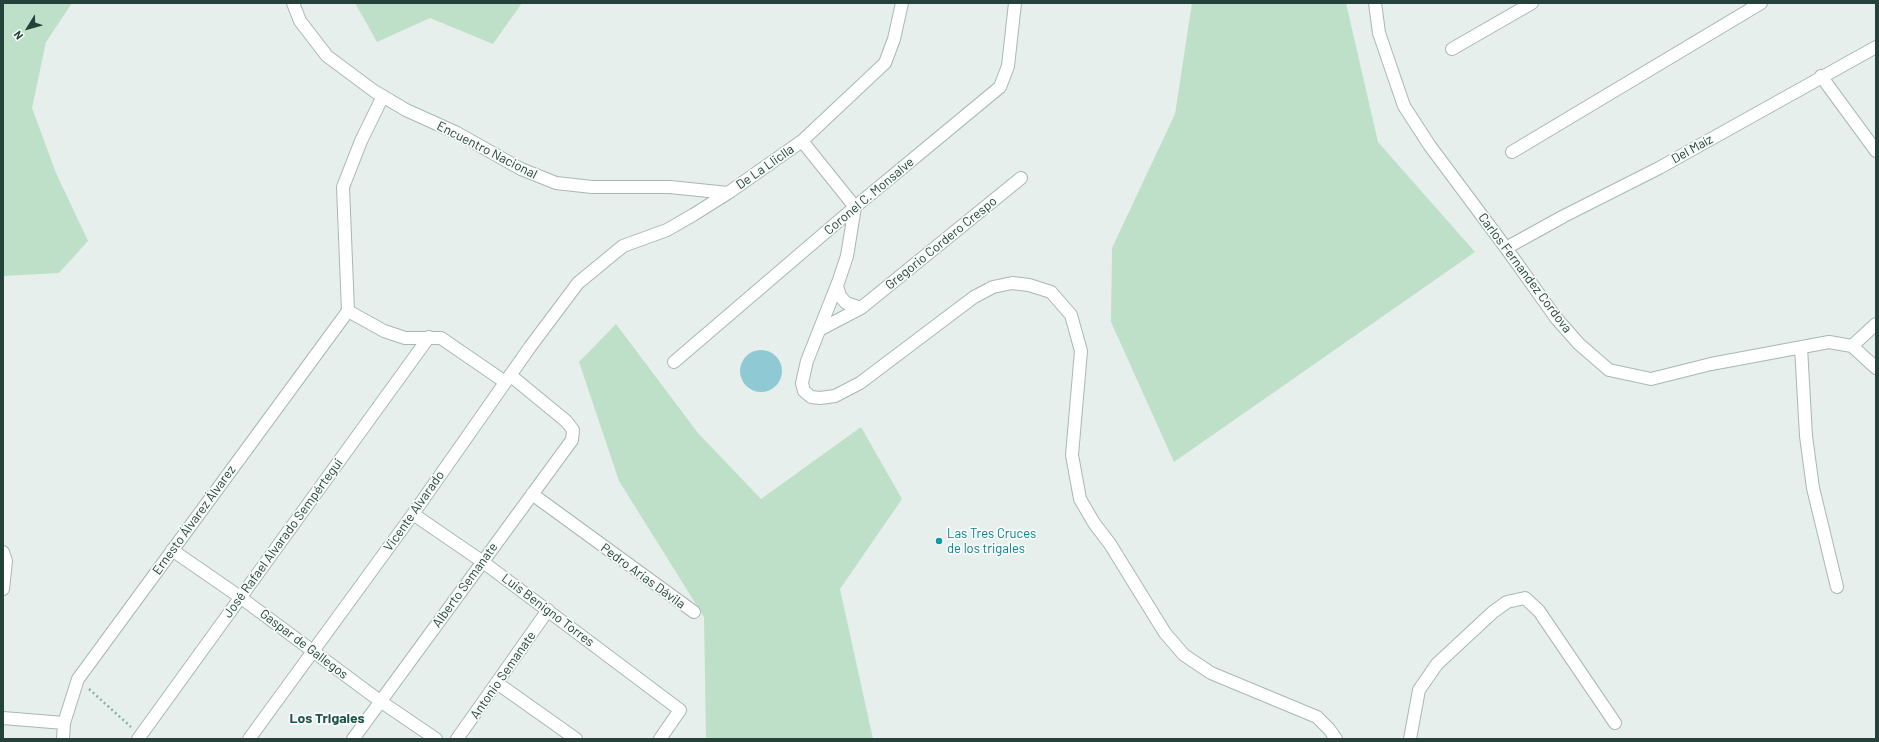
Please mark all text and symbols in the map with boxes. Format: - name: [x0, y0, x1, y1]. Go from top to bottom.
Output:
- north arrow: [8, 8, 48, 48]
- text: N: [11, 29, 25, 42]
- street label: Encuentro Nacional: [434, 118, 540, 182]
- street label: Del Maíz: [1669, 131, 1715, 167]
- street label: De La Lliclla: [733, 141, 797, 193]
- street label: Coronel C. Monsalve: [821, 154, 917, 238]
- street label: Gregorio Cordero Crespo: [882, 193, 1000, 293]
- street label: Carlos Fernandez Cordova: [1475, 210, 1575, 336]
- street label: José Rafael Alvarado Sempértegui: [220, 455, 346, 621]
- street label: Ernesto Álvarez Álvarez: [149, 462, 239, 578]
- street label: Vicente Alvarado: [380, 468, 448, 554]
- place label: Las Tres Cruces de los trigales: [947, 526, 1036, 557]
- marker: Las Tres Cruces de los trigales: [934, 536, 944, 546]
- street label: Alberto Semanate: [429, 540, 501, 630]
- street label: Pedro Arias Dávila: [598, 540, 688, 612]
- street label: Luis Benigno Torres: [499, 570, 597, 650]
- street label: Gaspar de Gallegos: [257, 606, 351, 682]
- street label: Antonio Semanate: [467, 628, 539, 722]
- district label: Los Trigales: [289, 710, 365, 726]

